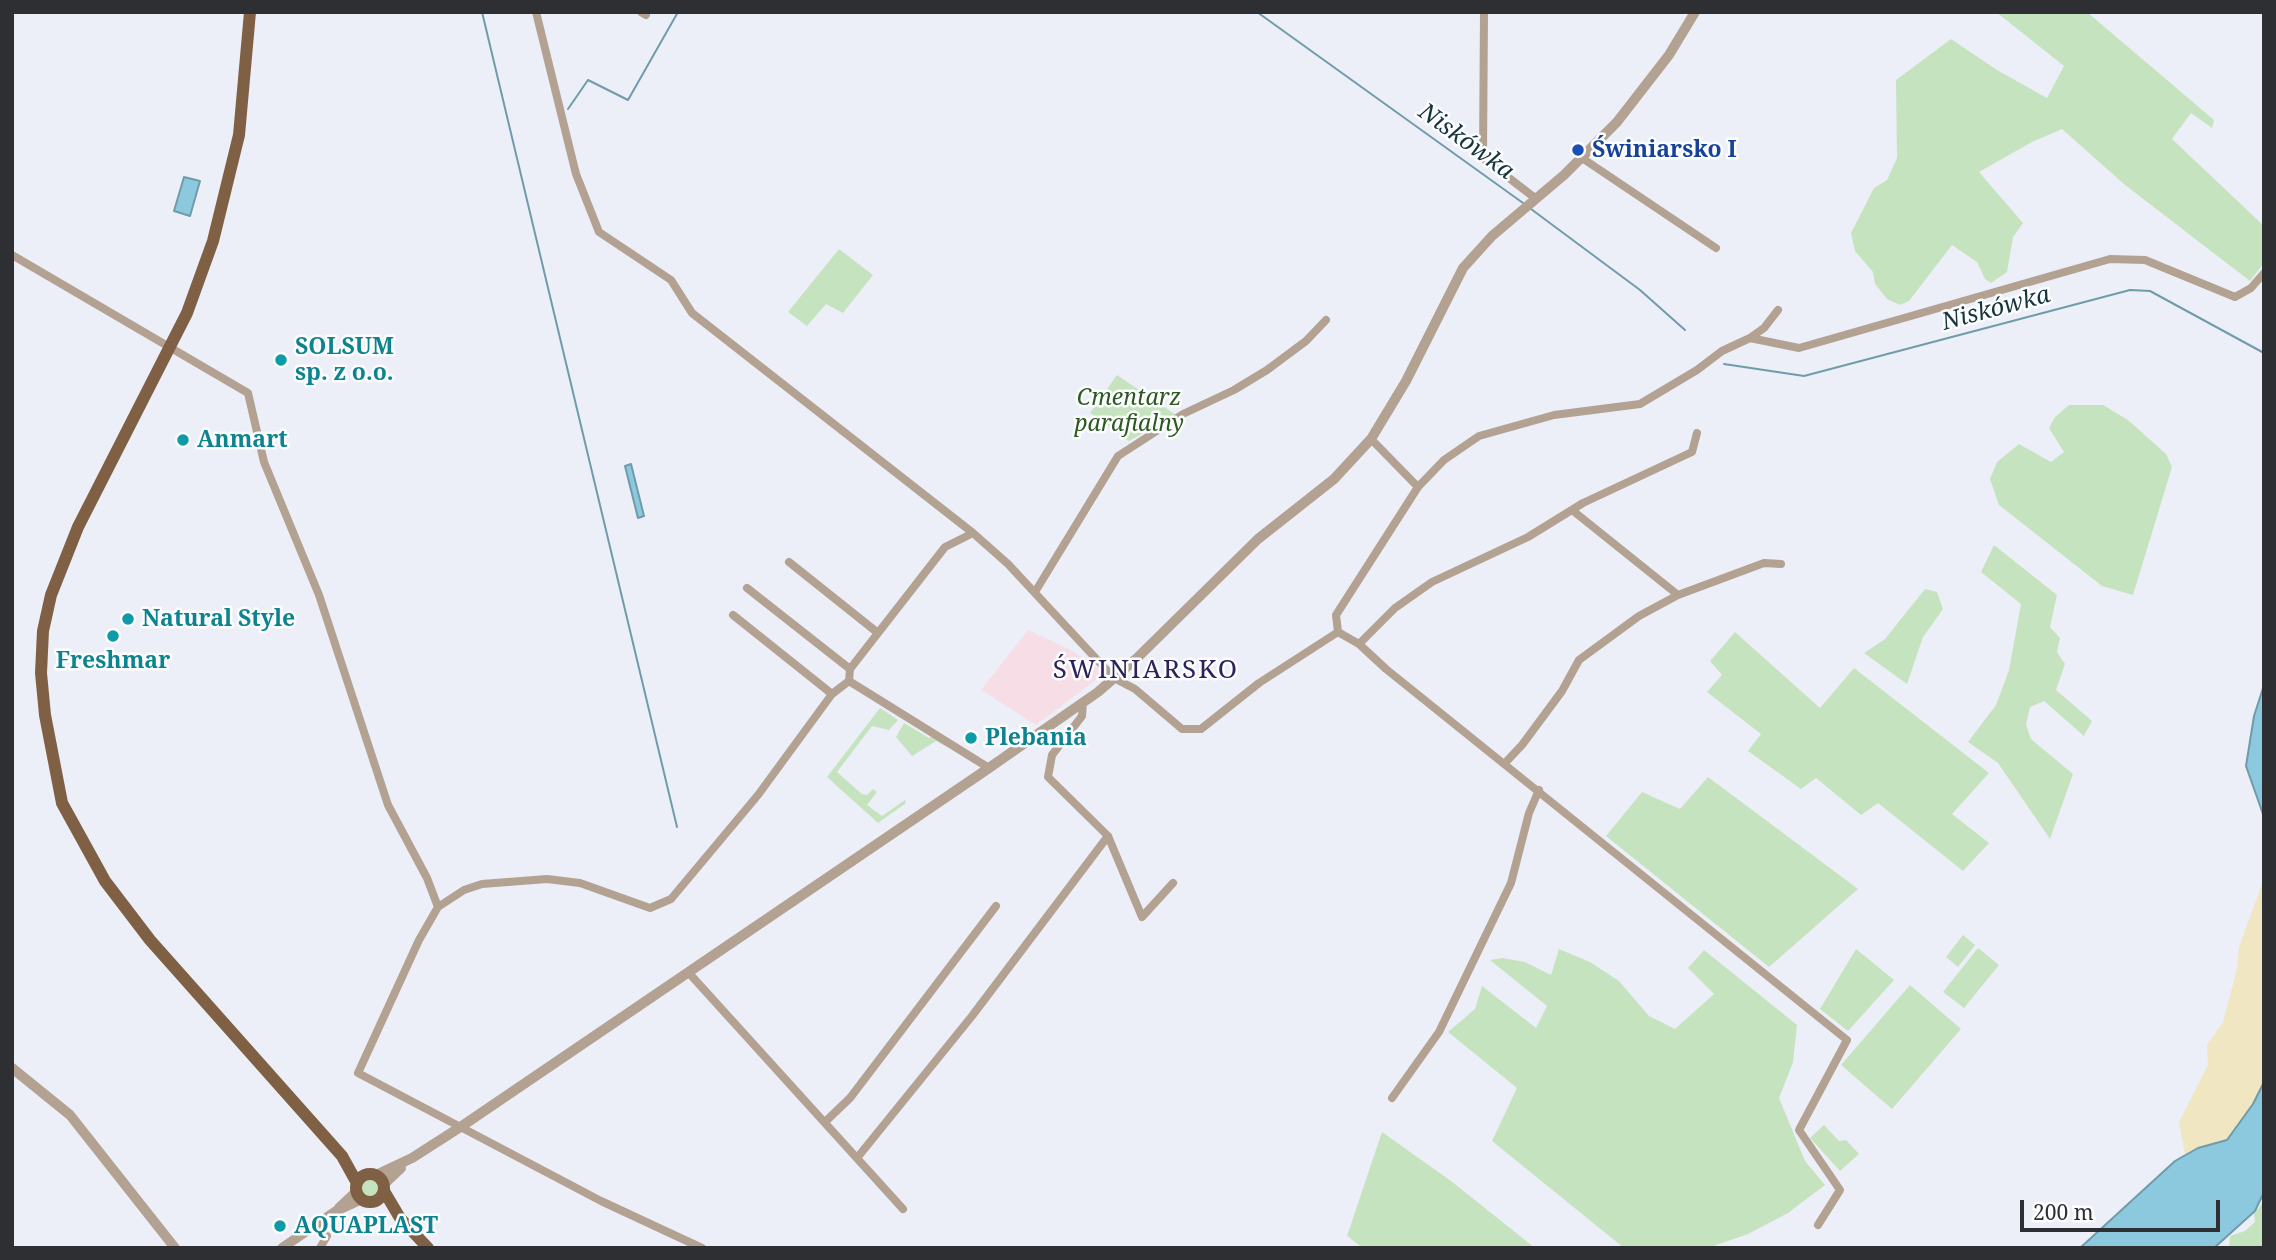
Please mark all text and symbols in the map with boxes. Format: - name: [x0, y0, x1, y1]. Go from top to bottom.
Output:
- water label: Niskówka: [1413, 98, 1519, 186]
- place label: Świniarsko I: [1592, 136, 1737, 164]
- marker: Świniarsko I: [1570, 142, 1586, 158]
- water label: Niskówka: [1939, 281, 2053, 337]
- place label: SOLSUM sp. z o.o.: [295, 333, 394, 387]
- marker: SOLSUM sp. z o.o.: [273, 352, 289, 368]
- park label: Cmentarz parafialny: [1074, 384, 1184, 438]
- place label: Anmart: [197, 426, 287, 454]
- marker: Anmart: [175, 432, 191, 448]
- place label: Natural Style: [142, 605, 295, 633]
- marker: Natural Style: [120, 611, 136, 627]
- marker: Freshmar: [105, 628, 121, 644]
- place label: Freshmar: [56, 647, 170, 675]
- district label: ŚWINIARSKO: [1054, 655, 1238, 687]
- place label: Plebania: [985, 724, 1087, 752]
- marker: Plebania: [963, 730, 979, 746]
- scale bar: [2024, 1186, 2224, 1230]
- text: 200 m: [2033, 1198, 2094, 1226]
- place label: AQUAPLAST: [294, 1212, 438, 1240]
- marker: AQUAPLAST: [272, 1218, 288, 1234]

